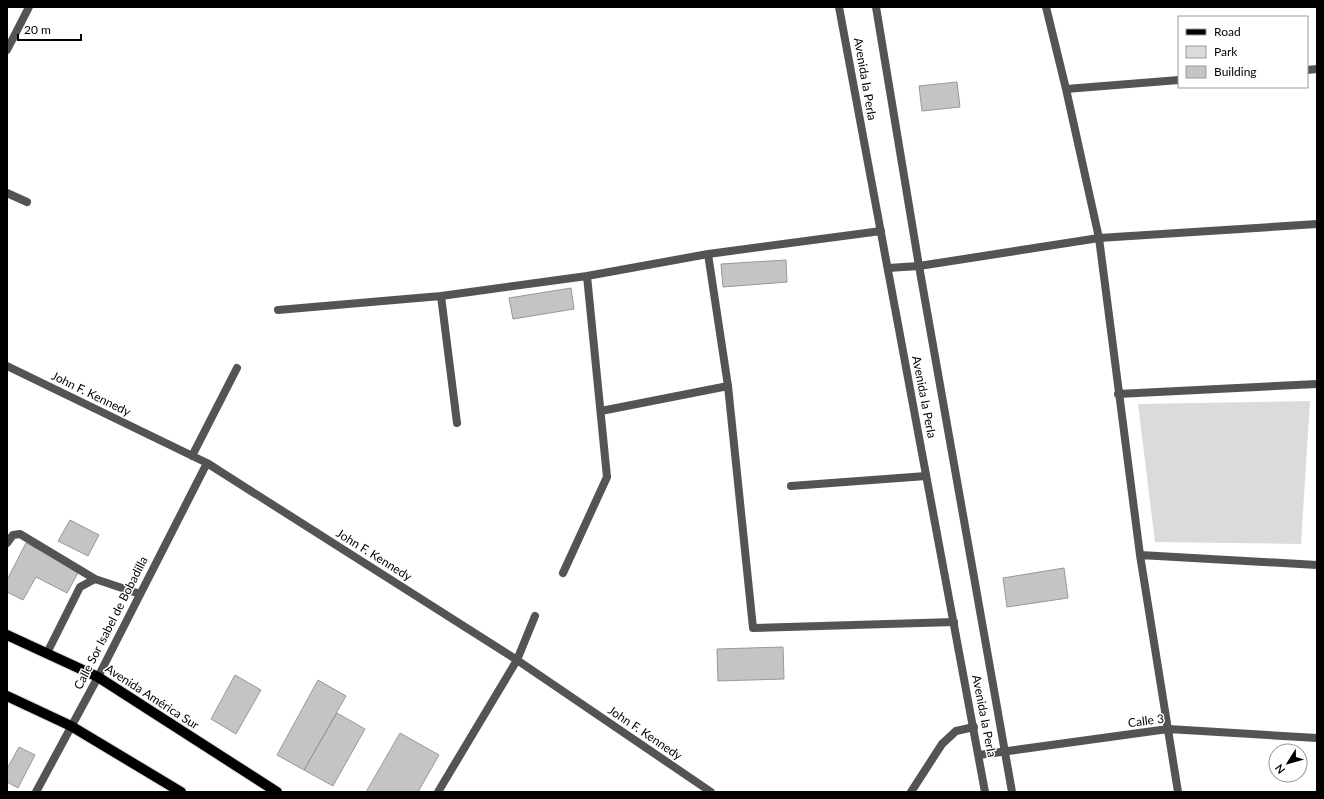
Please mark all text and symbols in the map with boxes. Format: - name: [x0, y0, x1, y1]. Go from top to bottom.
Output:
- scale bar: [18, 16, 81, 42]
- legend: [1178, 16, 1308, 88]
- text: 20 m: [24, 22, 51, 37]
- text: Road: [1214, 24, 1241, 39]
- street label: Avenida la Perla: [851, 36, 880, 121]
- text: Park: [1214, 44, 1238, 59]
- text: Building: [1214, 64, 1257, 79]
- street label: Avenida la Perla: [909, 354, 940, 439]
- street label: John F. Kennedy: [49, 368, 134, 420]
- street label: John F. Kennedy: [334, 525, 415, 584]
- street label: Calle Sor Isabel de Bobadilla: [70, 554, 151, 692]
- street label: Avenida América Sur: [103, 661, 202, 733]
- street label: Avenida la Perla: [969, 673, 1000, 758]
- street label: John F. Kennedy: [605, 702, 686, 763]
- street label: Calle 3: [1127, 711, 1165, 730]
- north arrow: [1268, 743, 1308, 783]
- text: N: [1272, 762, 1287, 777]

